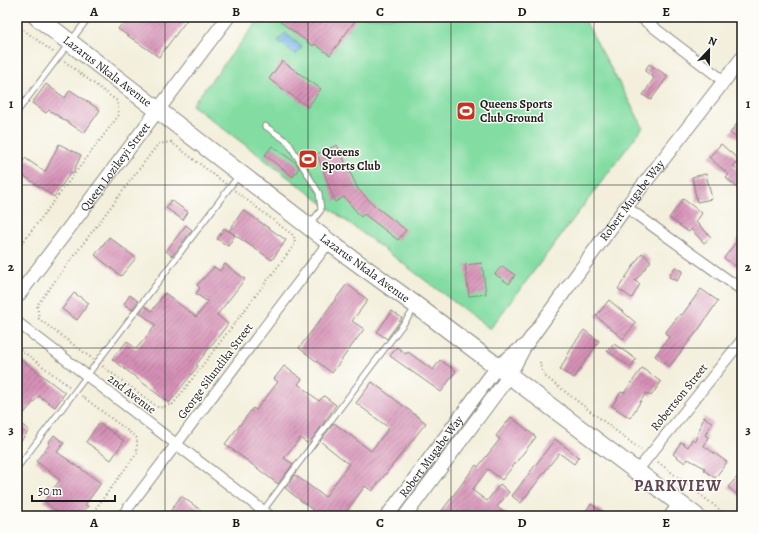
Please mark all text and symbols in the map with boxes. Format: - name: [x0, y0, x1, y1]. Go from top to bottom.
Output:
- text: A: [89, 3, 99, 20]
- text: B: [232, 3, 240, 20]
- text: C: [376, 3, 384, 20]
- text: D: [517, 3, 527, 20]
- text: E: [662, 3, 670, 20]
- north arrow: [689, 30, 729, 70]
- street label: Lazarus Nkala Avenue: [60, 32, 155, 111]
- text: N: [706, 33, 719, 50]
- text: 1: [9, 95, 14, 112]
- text: 1: [746, 95, 751, 112]
- place label: Queens Sports Club Ground: [480, 96, 553, 126]
- sports icon: Queens Sports Club Ground: [455, 100, 477, 122]
- street label: Queen Lozikeyi Street: [76, 119, 154, 215]
- place label: Queens Sports Club: [322, 144, 380, 174]
- sports icon: Queens Sports Club: [297, 148, 319, 170]
- street label: Robert Mugabe Way: [596, 156, 668, 244]
- street label: Lazarus Nkala Avenue: [317, 230, 413, 306]
- text: 2: [8, 258, 15, 275]
- text: 2: [745, 258, 752, 275]
- street label: George Silundika Street: [174, 320, 256, 422]
- street label: Robertson Street: [647, 360, 711, 434]
- street label: 2nd Avenue: [104, 371, 160, 417]
- street label: Robert Mugabe Way: [395, 412, 467, 501]
- text: 3: [8, 421, 14, 438]
- text: 3: [745, 421, 751, 438]
- district label: PARKVIEW: [634, 475, 722, 497]
- scale bar: [32, 477, 115, 503]
- text: 50 m: [38, 483, 62, 499]
- text: A: [89, 514, 99, 531]
- text: B: [232, 514, 240, 531]
- text: C: [376, 514, 384, 531]
- text: D: [517, 514, 527, 531]
- text: E: [662, 514, 670, 531]

